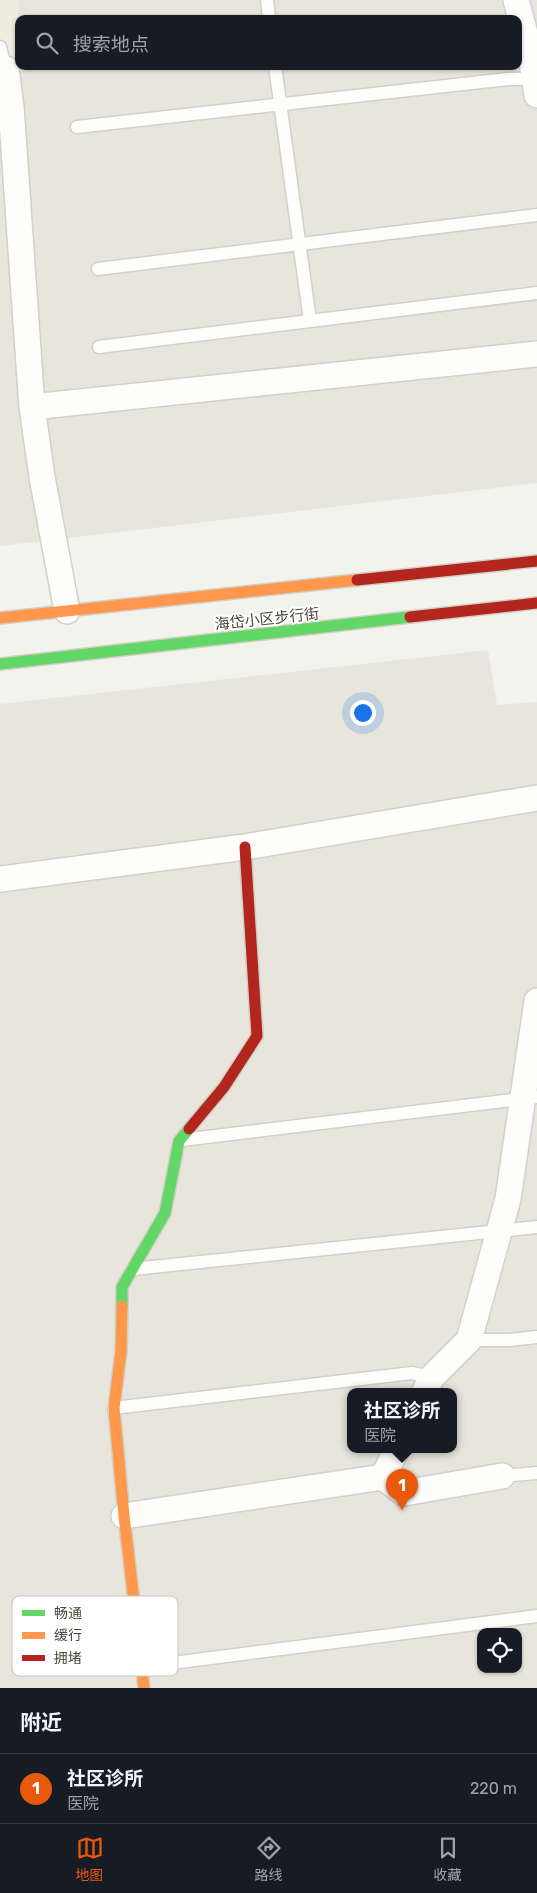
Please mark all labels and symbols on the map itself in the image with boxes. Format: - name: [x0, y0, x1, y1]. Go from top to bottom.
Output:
- street label: 海岱小区步行街: [214, 605, 320, 633]
- your location: [350, 700, 376, 726]
- pin: 1: [386, 1469, 418, 1510]
- legend: [12, 1596, 178, 1676]
- text: 畅通: [54, 1605, 82, 1622]
- text: 缓行: [54, 1627, 82, 1644]
- text: 拥堵: [54, 1650, 82, 1667]

